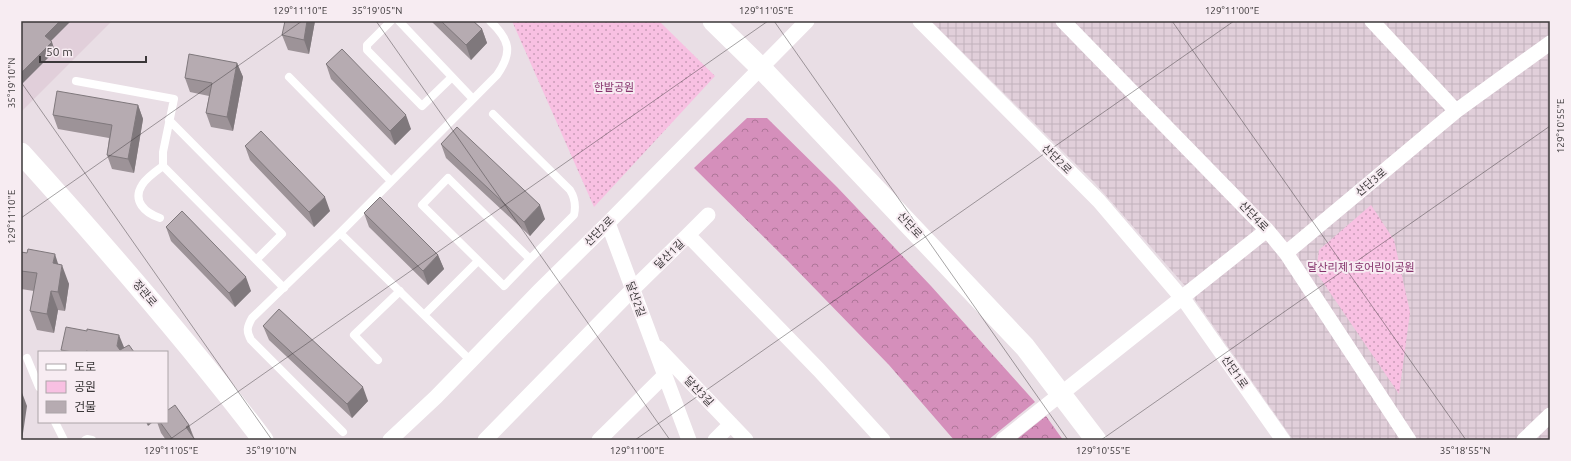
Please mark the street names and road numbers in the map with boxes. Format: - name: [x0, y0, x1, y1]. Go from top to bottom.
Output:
- street label: 산단2로: [1040, 142, 1074, 176]
- street label: 산단3로: [1353, 166, 1389, 198]
- street label: 산단4로: [1237, 199, 1271, 233]
- street label: 산단로: [895, 210, 925, 240]
- street label: 산단2로: [582, 214, 616, 248]
- street label: 달산1길: [652, 237, 686, 271]
- street label: 정관로: [131, 278, 159, 308]
- street label: 달산2길: [624, 280, 648, 318]
- street label: 산단1로: [1220, 354, 1250, 390]
- street label: 달산3길: [682, 374, 716, 408]

